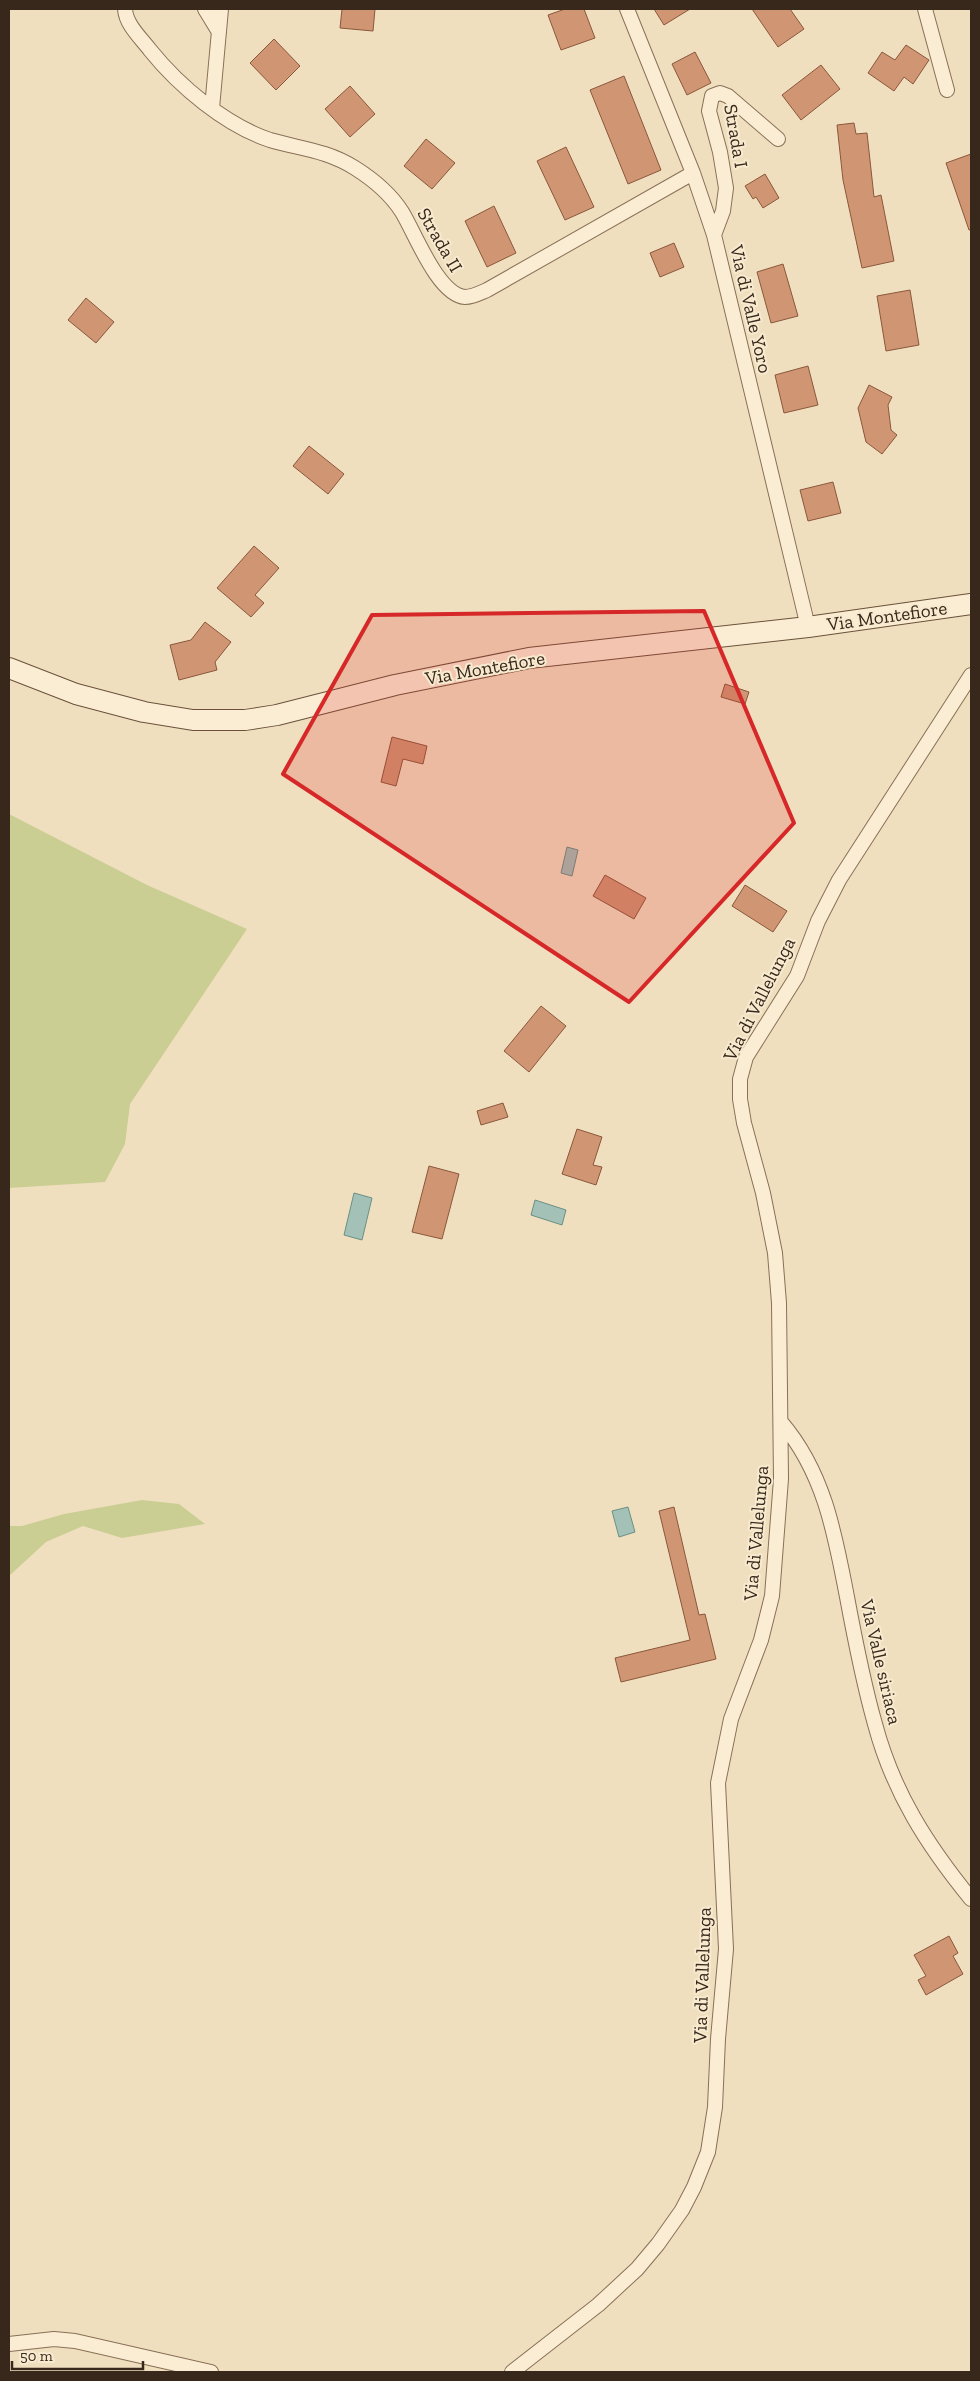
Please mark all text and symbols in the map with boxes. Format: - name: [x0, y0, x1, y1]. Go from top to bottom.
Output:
- street label: Strada I: [719, 102, 753, 170]
- street label: Strada II: [412, 204, 468, 276]
- street label: Via di Valle Yoro: [725, 242, 777, 376]
- street label: Via Montefiore: [824, 596, 949, 636]
- street label: Via Montefiore: [422, 646, 547, 690]
- street label: Via di Vallelunga: [717, 933, 800, 1066]
- street label: Via di Vallelunga: [739, 1464, 773, 1603]
- street label: Via Valle siriaca: [855, 1596, 907, 1727]
- street label: Via di Vallelunga: [688, 1907, 716, 2044]
- scale bar: [12, 2338, 144, 2370]
- text: 50 m: [20, 2347, 53, 2365]

